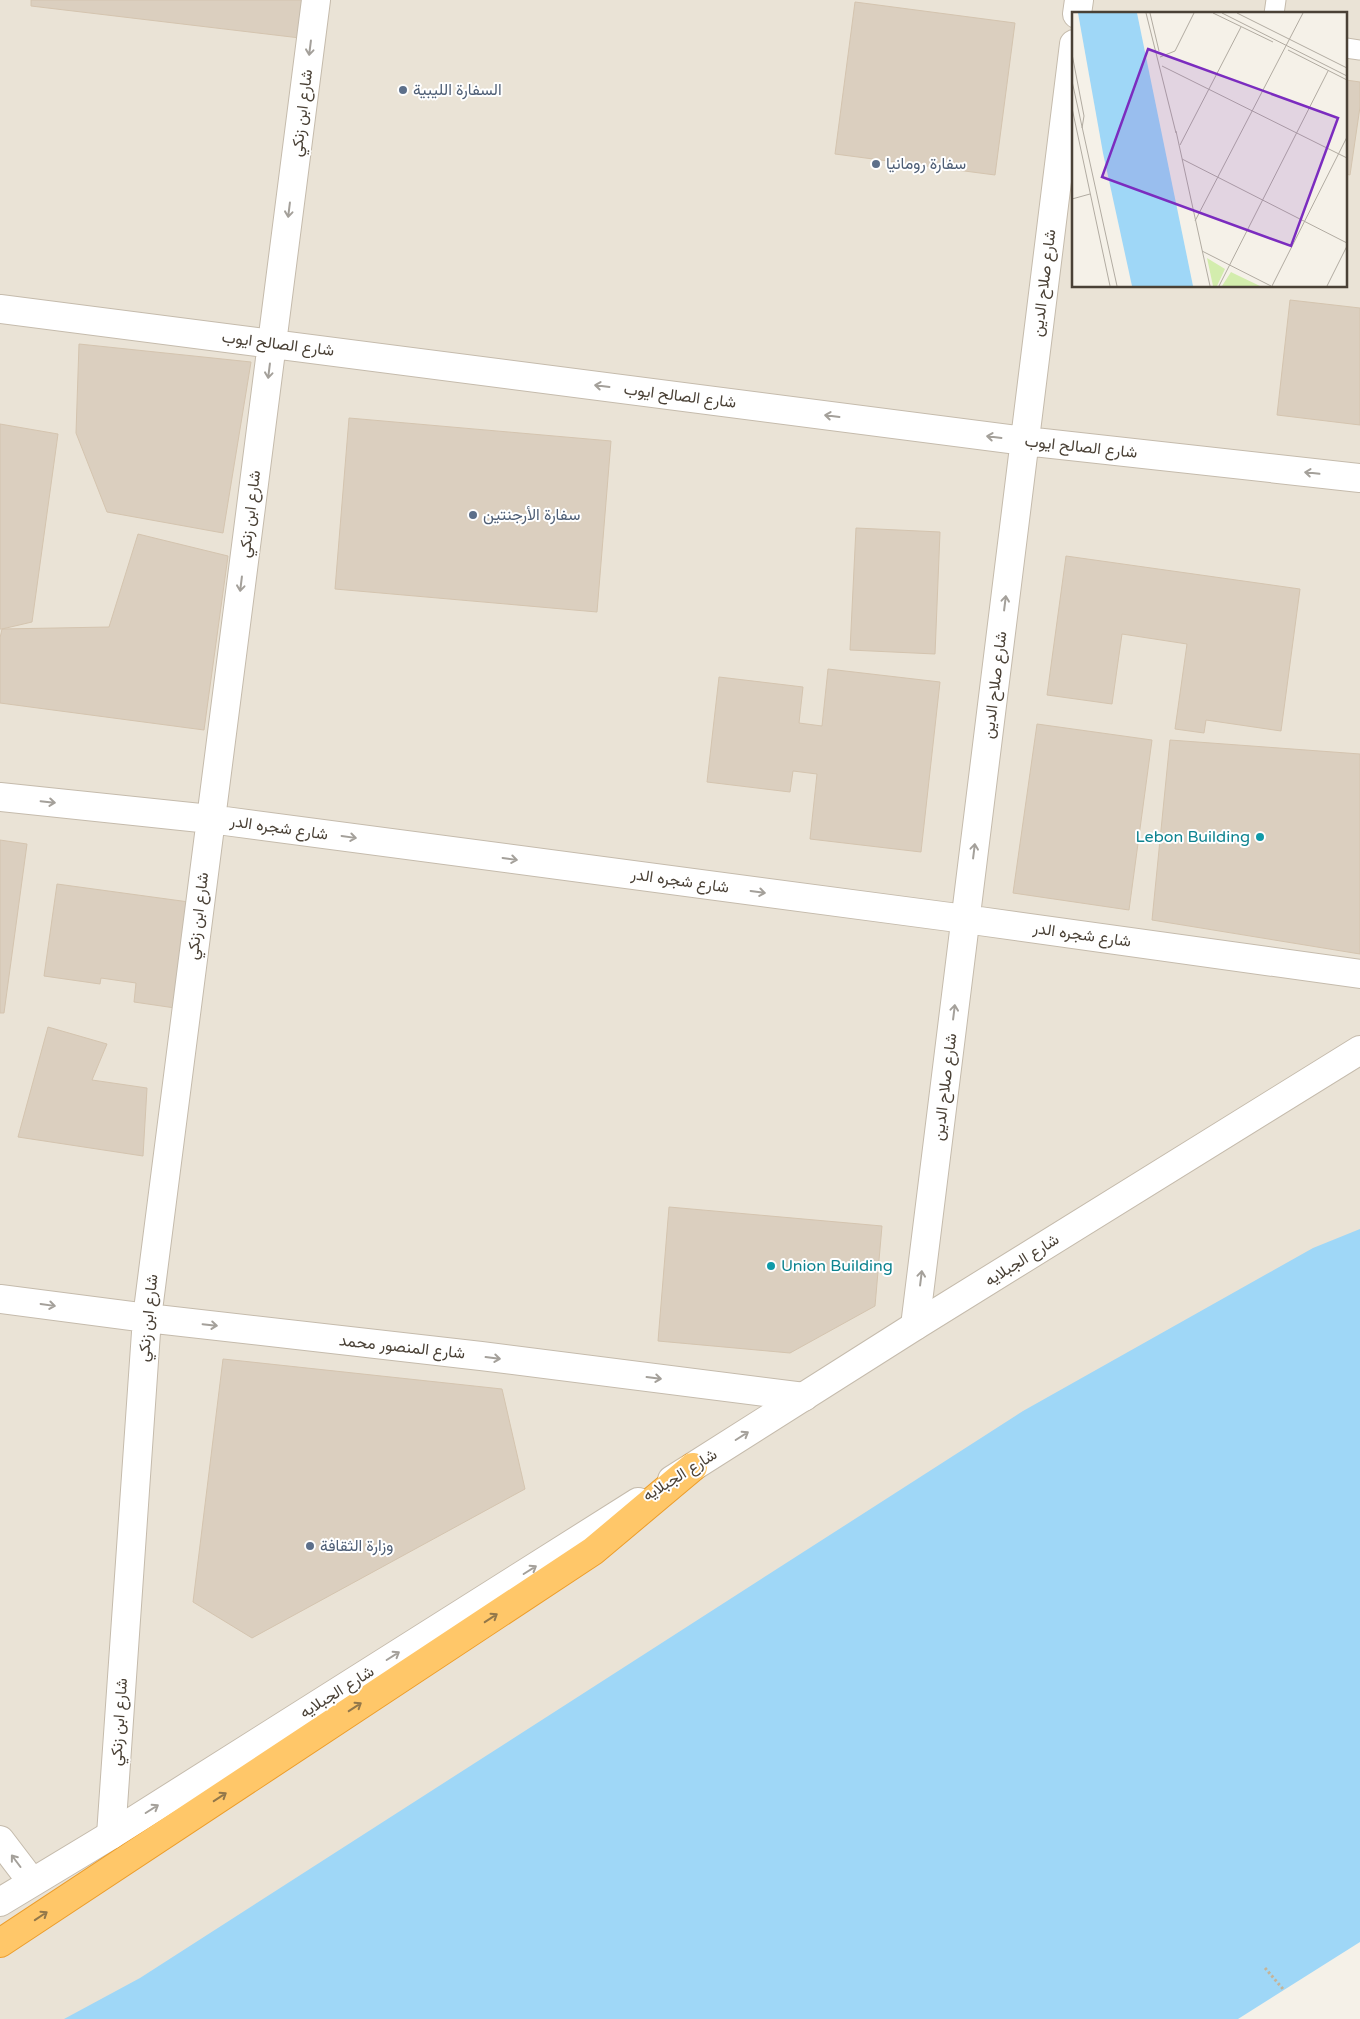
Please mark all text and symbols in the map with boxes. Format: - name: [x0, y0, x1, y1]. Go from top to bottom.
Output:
- inset map: [1072, 12, 1348, 288]
- one-way arrow: [305, 40, 315, 56]
- street label: شارع ابن زنكي: [287, 68, 320, 158]
- place label: السفارة الليبية: [413, 80, 502, 100]
- marker: السفارة الليبية: [397, 84, 409, 96]
- place label: سفارة رومانيا: [886, 154, 966, 174]
- marker: سفارة رومانيا: [870, 158, 882, 170]
- one-way arrow: [284, 201, 294, 217]
- street label: شارع صلاح الدين: [1027, 228, 1062, 338]
- street label: شارع الصالح ايوب: [221, 327, 335, 362]
- one-way arrow: [264, 362, 274, 378]
- street label: شارع الصالح ايوب: [623, 379, 737, 414]
- one-way arrow: [594, 381, 610, 391]
- one-way arrow: [825, 411, 841, 421]
- street label: شارع الصالح ايوب: [1024, 431, 1138, 464]
- one-way arrow: [986, 432, 1002, 442]
- one-way arrow: [1304, 468, 1320, 478]
- street label: شارع ابن زنكي: [235, 469, 268, 559]
- place label: سفارة الأرجنتين: [483, 505, 580, 525]
- marker: سفارة الأرجنتين: [467, 509, 479, 521]
- one-way arrow: [236, 576, 246, 592]
- one-way arrow: [1000, 595, 1010, 611]
- street label: شارع صلاح الدين: [978, 630, 1013, 740]
- one-way arrow: [40, 797, 56, 807]
- street label: شارع شجره الدر: [228, 811, 329, 846]
- place label: Lebon Building: [1135, 827, 1250, 847]
- marker: Lebon Building: [1254, 831, 1266, 843]
- one-way arrow: [341, 833, 357, 843]
- one-way arrow: [969, 843, 979, 859]
- one-way arrow: [502, 854, 518, 864]
- street label: شارع شجره الدر: [629, 864, 730, 899]
- street label: شارع ابن زنكي: [183, 871, 216, 961]
- one-way arrow: [749, 887, 765, 897]
- street label: شارع شجره الدر: [1031, 918, 1132, 953]
- one-way arrow: [949, 1005, 959, 1021]
- street label: شارع صلاح الدين: [928, 1032, 963, 1142]
- street label: شارع الجبلايه: [981, 1229, 1063, 1292]
- place label: Union Building: [781, 1256, 893, 1276]
- marker: Union Building: [765, 1260, 777, 1272]
- one-way arrow: [916, 1270, 926, 1286]
- street label: شارع ابن زنكي: [133, 1273, 166, 1363]
- one-way arrow: [40, 1300, 56, 1310]
- one-way arrow: [201, 1320, 217, 1330]
- street label: شارع المنصور محمد: [338, 1330, 466, 1365]
- one-way arrow: [484, 1353, 500, 1363]
- one-way arrow: [646, 1373, 662, 1383]
- one-way arrow: [734, 1431, 748, 1441]
- street label: شارع الجبلايه: [639, 1444, 721, 1507]
- place label: وزارة الثقافة: [320, 1536, 393, 1556]
- marker: وزارة الثقافة: [304, 1540, 316, 1552]
- one-way arrow: [523, 1564, 537, 1574]
- one-way arrow: [484, 1613, 498, 1623]
- one-way arrow: [386, 1651, 400, 1661]
- street label: شارع الجبلايه: [296, 1661, 378, 1724]
- street label: شارع ابن زنكي: [106, 1677, 135, 1767]
- one-way arrow: [348, 1702, 362, 1712]
- one-way arrow: [212, 1792, 226, 1802]
- one-way arrow: [145, 1803, 159, 1813]
- one-way arrow: [11, 1854, 21, 1868]
- one-way arrow: [33, 1911, 47, 1921]

